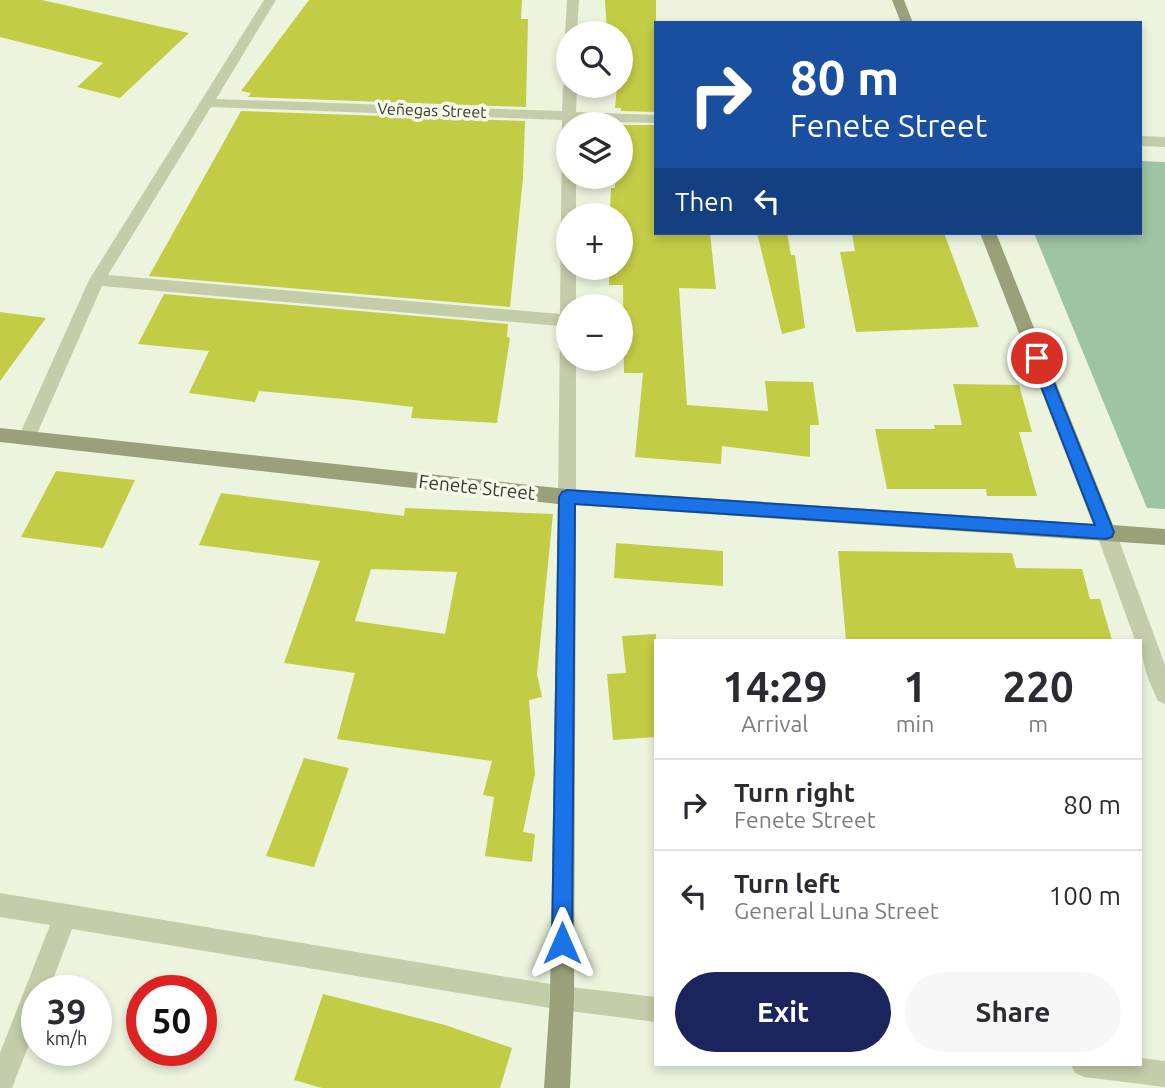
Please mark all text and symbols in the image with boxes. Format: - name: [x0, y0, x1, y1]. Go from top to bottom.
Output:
- map controls: [556, 21, 633, 371]
- button: search: [556, 21, 633, 98]
- icon: right: [675, 49, 766, 140]
- text: 80 m: [790, 49, 899, 104]
- street label: Veñegas Street: [377, 99, 488, 121]
- text: Fenete Street: [790, 107, 987, 143]
- button: layers: [556, 112, 633, 189]
- icon: left: [748, 182, 786, 220]
- text: Then: [675, 187, 734, 216]
- button: +: [556, 203, 633, 280]
- button: −: [556, 294, 633, 371]
- pin: [1007, 328, 1067, 388]
- icon: arrive: [1018, 339, 1056, 377]
- street label: Fenete Street: [418, 470, 537, 504]
- text: 14:29: [722, 663, 827, 710]
- text: 1: [903, 663, 927, 710]
- text: 220: [1003, 663, 1074, 710]
- text: Arrival: [741, 711, 808, 736]
- text: min: [896, 711, 934, 736]
- text: m: [1028, 711, 1048, 736]
- text: Turn right: [734, 778, 855, 807]
- icon: right: [675, 786, 713, 824]
- text: 80 m: [1063, 790, 1121, 819]
- text: Fenete Street: [734, 807, 876, 832]
- text: Turn left: [734, 869, 840, 898]
- icon: left: [675, 877, 713, 915]
- text: 100 m: [1049, 881, 1121, 910]
- text: General Luna Street: [734, 898, 939, 923]
- position arrow: [525, 906, 599, 980]
- button: Exit: [675, 972, 891, 1052]
- button: Share: [905, 972, 1121, 1052]
- speed limit sign: 50: [126, 975, 217, 1066]
- text: 39: [47, 991, 86, 1031]
- text: km/h: [46, 1028, 87, 1048]

